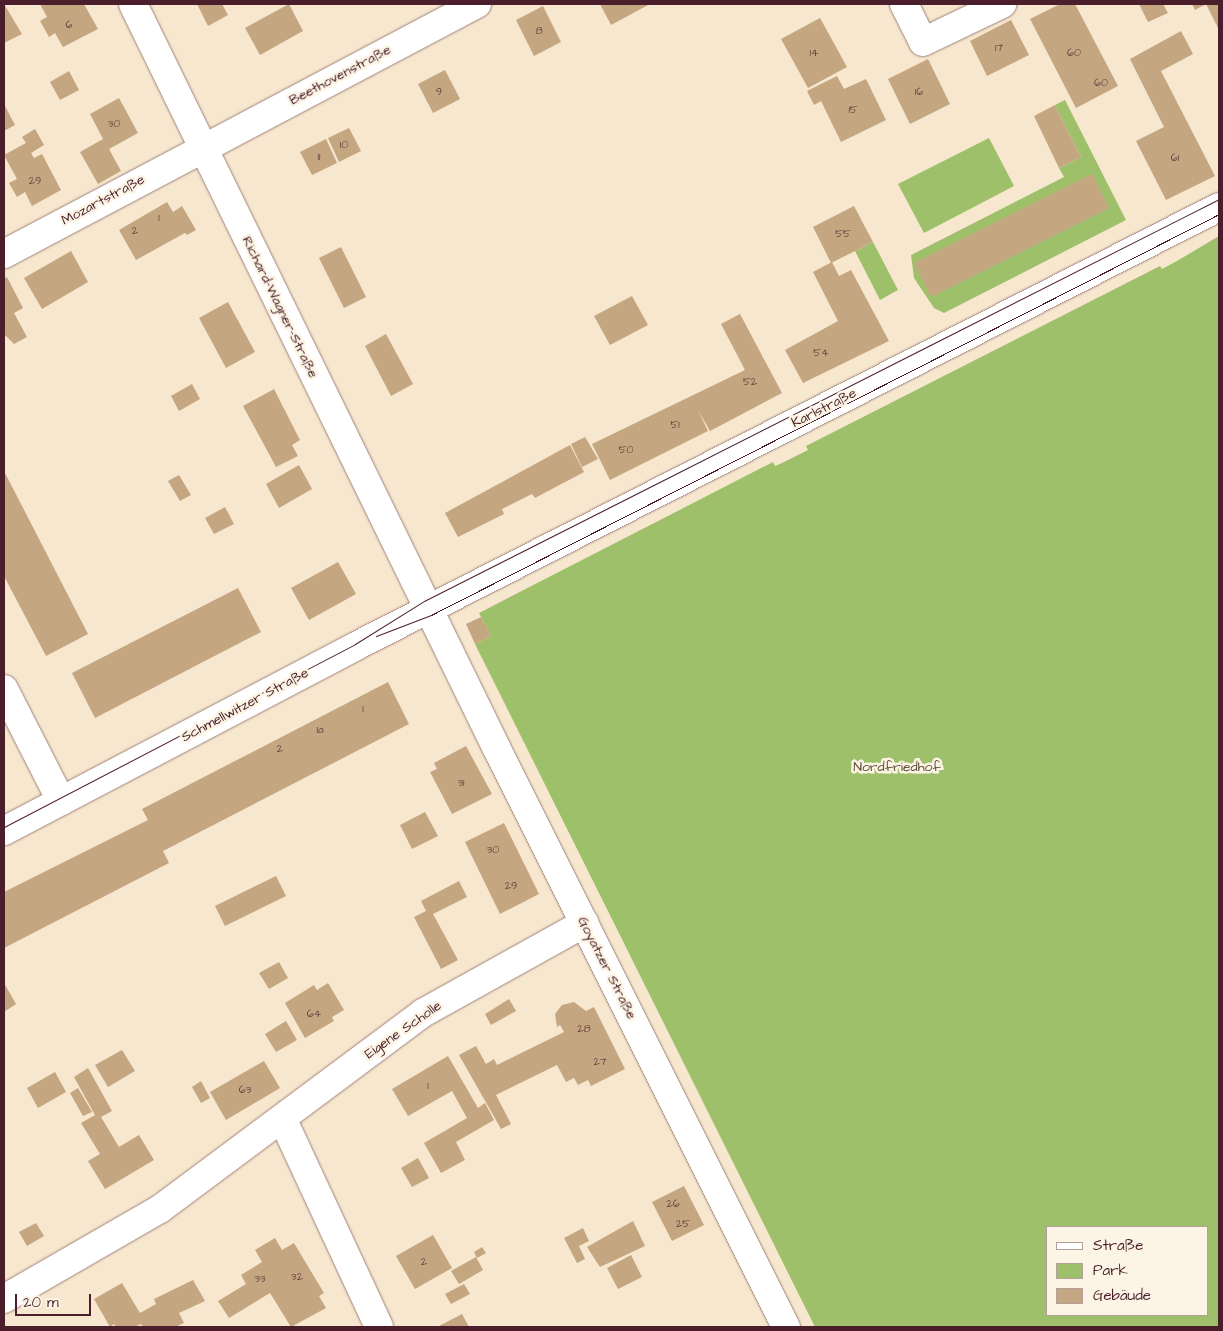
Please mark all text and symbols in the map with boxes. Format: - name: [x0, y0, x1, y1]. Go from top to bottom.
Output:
- house number: 6: [66, 18, 72, 32]
- house number: 8: [535, 24, 543, 38]
- street label: Beethovenstraße: [286, 41, 394, 109]
- house number: 17: [995, 41, 1003, 55]
- house number: 14: [810, 46, 818, 60]
- house number: 60: [1067, 46, 1081, 60]
- house number: 60: [1094, 76, 1108, 90]
- house number: 9: [436, 85, 442, 99]
- house number: 16: [915, 85, 923, 99]
- house number: 15: [848, 103, 858, 117]
- house number: 30: [108, 117, 120, 131]
- house number: 10: [340, 138, 348, 152]
- house number: 11: [318, 150, 320, 164]
- house number: 61: [1171, 151, 1179, 165]
- street label: Mozartstraße: [58, 171, 148, 229]
- house number: 29: [29, 174, 41, 188]
- house number: 1: [158, 211, 160, 225]
- house number: 2: [132, 224, 138, 238]
- house number: 55: [835, 227, 851, 241]
- street label: Richard-Wagner-Straße: [238, 233, 322, 381]
- house number: 54: [813, 346, 829, 360]
- house number: 52: [743, 375, 757, 389]
- street label: Karlstraße: [789, 384, 859, 432]
- house number: 51: [670, 418, 680, 432]
- house number: 50: [619, 443, 633, 457]
- street label: Schmellwitzer Straße: [179, 664, 311, 746]
- house number: 1: [362, 702, 364, 716]
- house number: 1a: [316, 723, 324, 737]
- house number: 2: [277, 742, 283, 756]
- park label: Nordfriedhof: [853, 759, 941, 775]
- house number: 31: [457, 776, 465, 790]
- house number: 30: [487, 843, 499, 857]
- house number: 29: [505, 879, 517, 893]
- street label: Goyatzer Straße: [574, 914, 640, 1022]
- street label: Eigene Scholle: [361, 997, 445, 1063]
- house number: 64: [307, 1007, 321, 1021]
- house number: 28: [577, 1022, 591, 1036]
- house number: 27: [593, 1055, 607, 1069]
- house number: 1: [427, 1079, 429, 1093]
- house number: 63: [239, 1083, 251, 1097]
- house number: 26: [666, 1197, 680, 1211]
- house number: 25: [676, 1217, 690, 1231]
- legend: [1046, 1226, 1208, 1316]
- text: Straße: [1093, 1235, 1143, 1256]
- house number: 2: [421, 1255, 427, 1269]
- text: Park: [1093, 1260, 1128, 1281]
- house number: 32: [291, 1270, 303, 1284]
- house number: 33: [254, 1272, 266, 1286]
- scale bar: [18, 1284, 94, 1316]
- text: Gebäude: [1093, 1285, 1151, 1306]
- text: 20 m: [23, 1292, 59, 1313]

